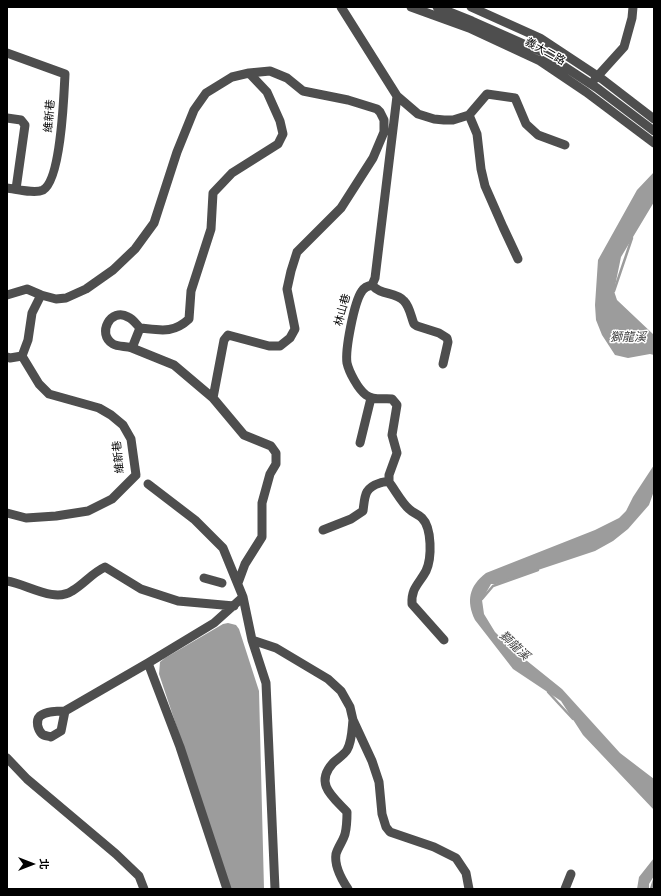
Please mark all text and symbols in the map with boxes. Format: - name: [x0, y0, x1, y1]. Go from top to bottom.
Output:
- street label: 義大二路: [523, 36, 567, 68]
- street label: 維新巷: [42, 99, 58, 133]
- street label: 林山巷: [332, 292, 354, 328]
- water label: 獅龍溪: [610, 331, 646, 345]
- street label: 維新巷: [111, 440, 127, 474]
- water label: 獅龍溪: [496, 628, 532, 664]
- north arrow: [12, 844, 52, 884]
- text: 北: [37, 859, 51, 870]

